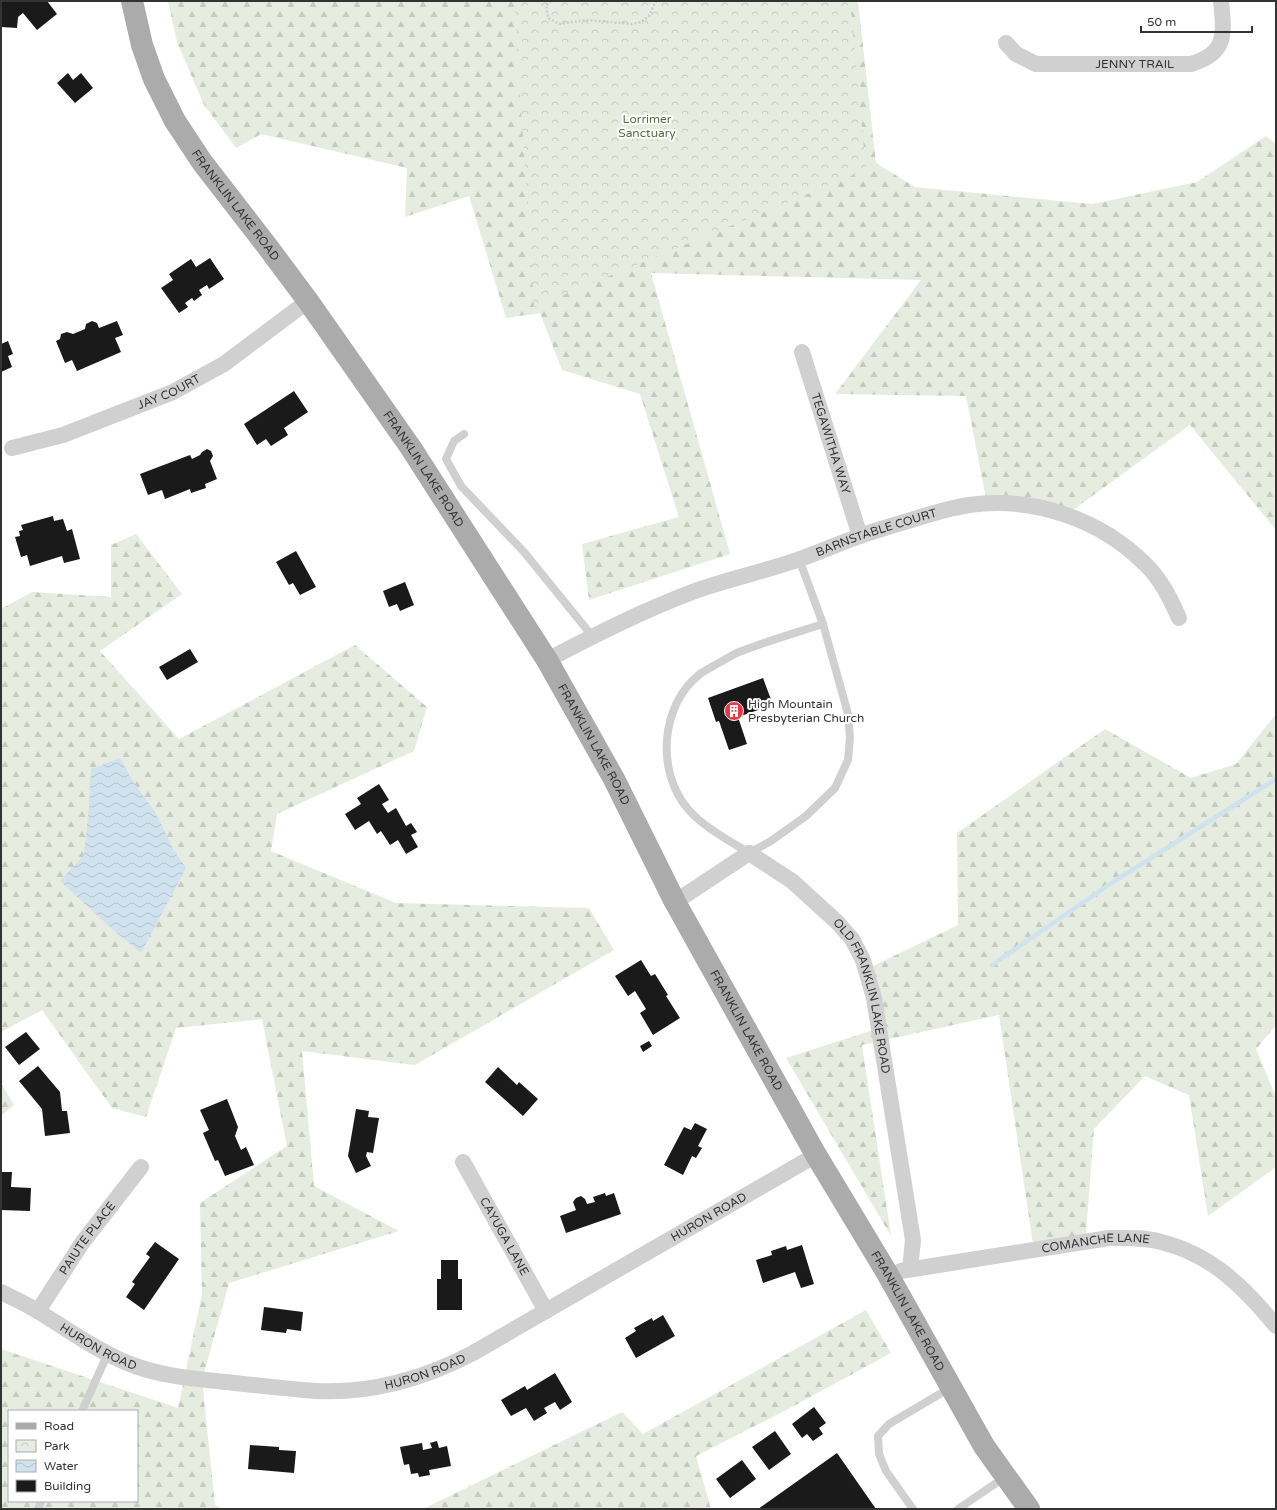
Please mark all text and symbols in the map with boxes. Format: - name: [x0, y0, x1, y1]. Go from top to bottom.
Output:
- scale bar: [1141, 8, 1252, 34]
- text: 50 m: [1147, 15, 1176, 29]
- street label: JENNY TRAIL: [1096, 57, 1174, 71]
- park label: Lorrimer Sanctuary: [618, 112, 676, 140]
- street label: FRANKLIN LAKE ROAD: [189, 147, 283, 264]
- street label: JAY COURT: [136, 371, 203, 412]
- street label: TEGAWITHA WAY: [808, 391, 853, 496]
- street label: FRANKLIN LAKE ROAD: [380, 408, 467, 530]
- street label: BARNSTABLE COURT: [814, 505, 939, 559]
- street label: FRANKLIN LAKE ROAD: [555, 681, 633, 807]
- place label: High Mountain Presbyterian Church: [748, 697, 864, 725]
- building icon: High Mountain Presbyterian Church: [723, 700, 745, 722]
- street label: OLD FRANKLIN LAKE ROAD: [830, 916, 893, 1075]
- street label: FRANKLIN LAKE ROAD: [707, 967, 786, 1093]
- street label: HURON ROAD: [668, 1190, 749, 1244]
- street label: CAYUGA LANE: [477, 1195, 532, 1278]
- street label: PAIUTE PLACE: [56, 1199, 119, 1277]
- street label: COMANCHE LANE: [1041, 1231, 1151, 1256]
- street label: FRANKLIN LAKE ROAD: [868, 1248, 948, 1374]
- street label: HURON ROAD: [57, 1320, 139, 1373]
- street label: HURON ROAD: [383, 1351, 468, 1392]
- legend: [8, 1410, 138, 1502]
- text: Road: [44, 1419, 74, 1433]
- text: Park: [44, 1439, 70, 1453]
- text: Water: [44, 1459, 79, 1473]
- text: Building: [44, 1479, 91, 1493]

